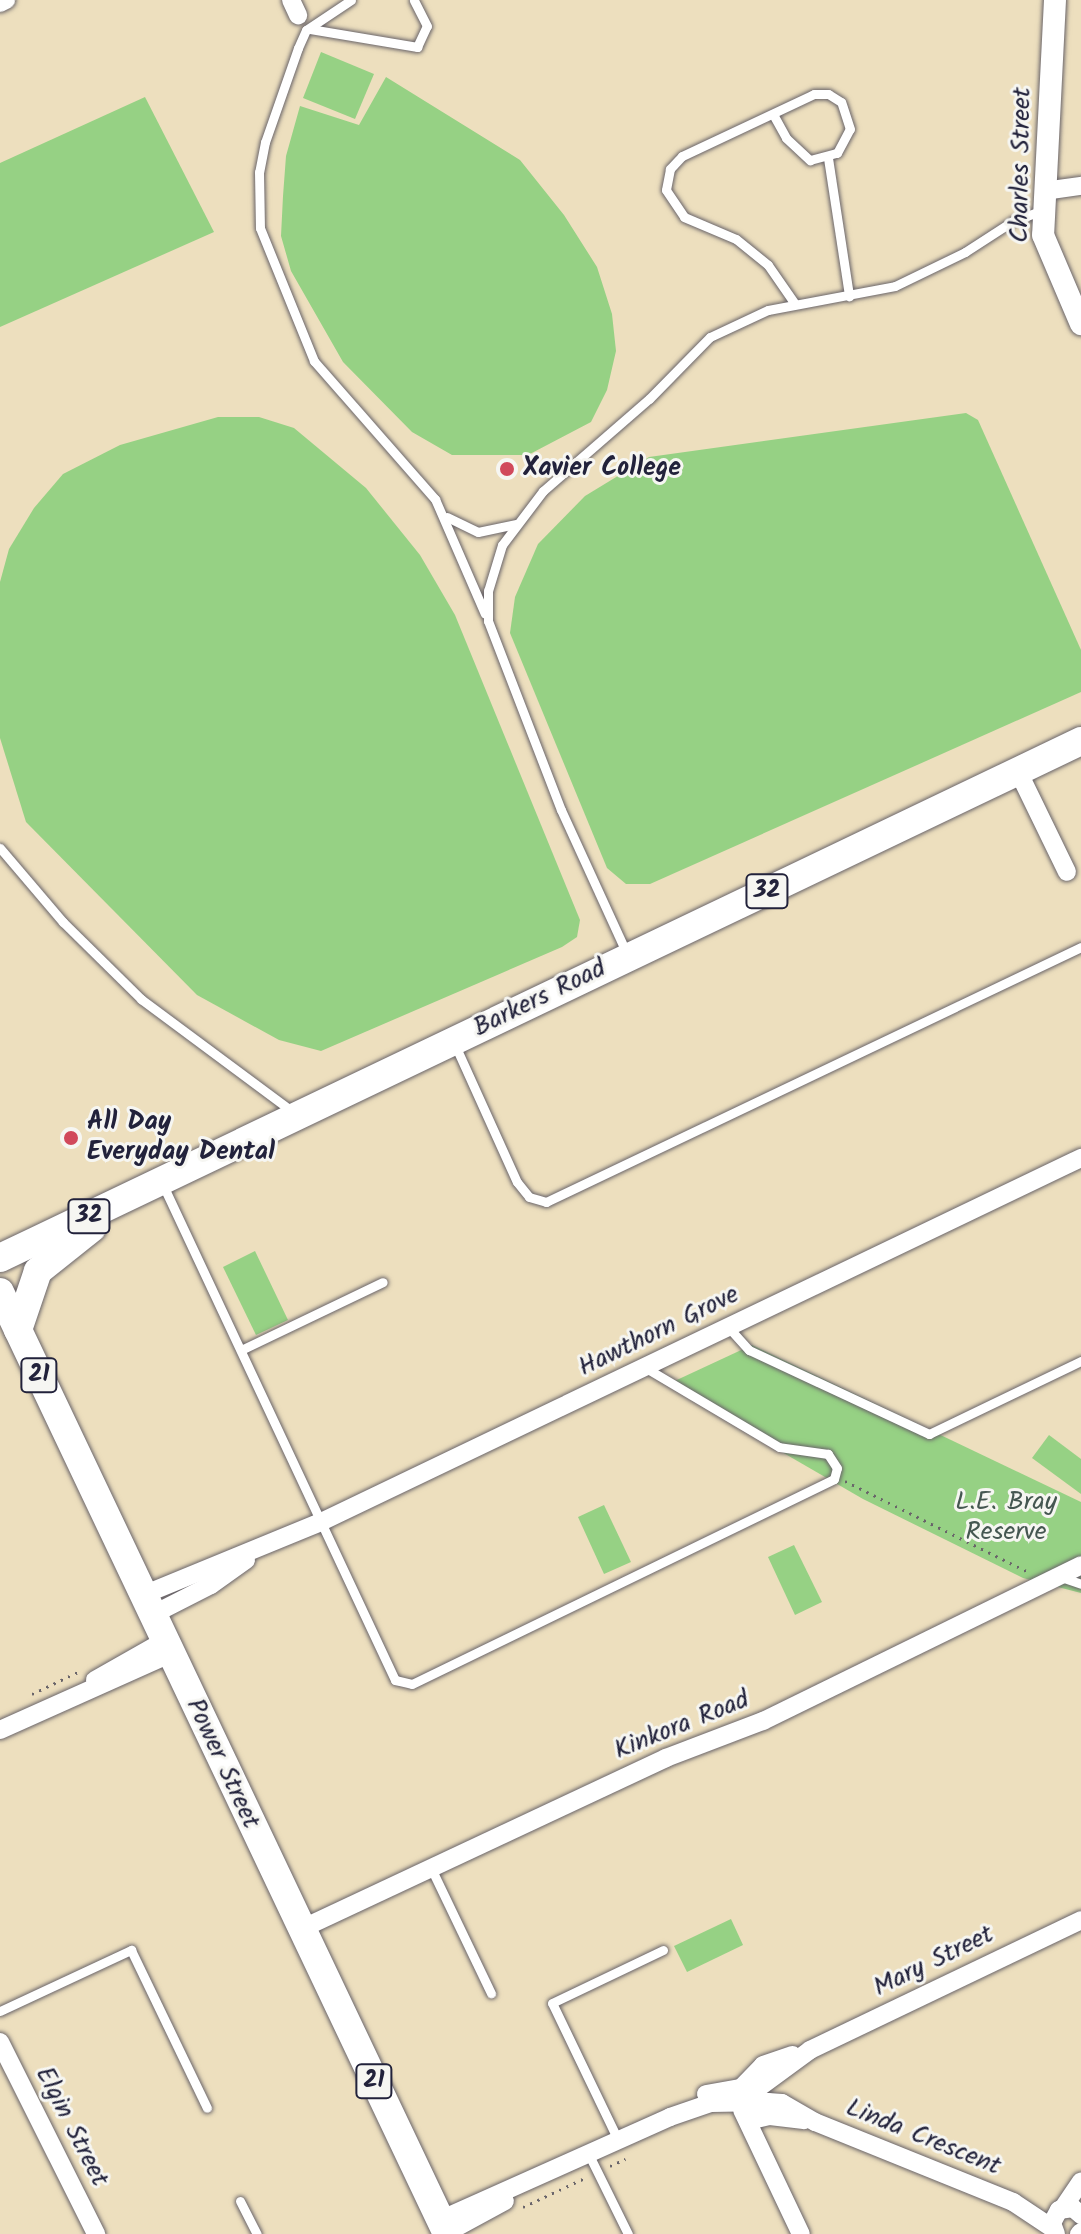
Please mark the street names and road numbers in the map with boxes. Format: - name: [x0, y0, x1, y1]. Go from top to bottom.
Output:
- street label: Charles Street: [1005, 87, 1039, 243]
- road number: 32: [745, 871, 789, 911]
- street label: Barkers Road: [469, 954, 611, 1044]
- road number: 32: [67, 1196, 111, 1236]
- street label: Hawthorn Grove: [574, 1280, 744, 1384]
- road number: 21: [19, 1355, 59, 1395]
- street label: Kinkora Road: [610, 1685, 754, 1767]
- street label: Power Street: [178, 1694, 266, 1834]
- street label: Mary Street: [869, 1920, 999, 2004]
- road number: 21: [354, 2061, 394, 2101]
- street label: Elgin Street: [28, 2062, 114, 2192]
- street label: Linda Crescent: [841, 2093, 1005, 2183]

